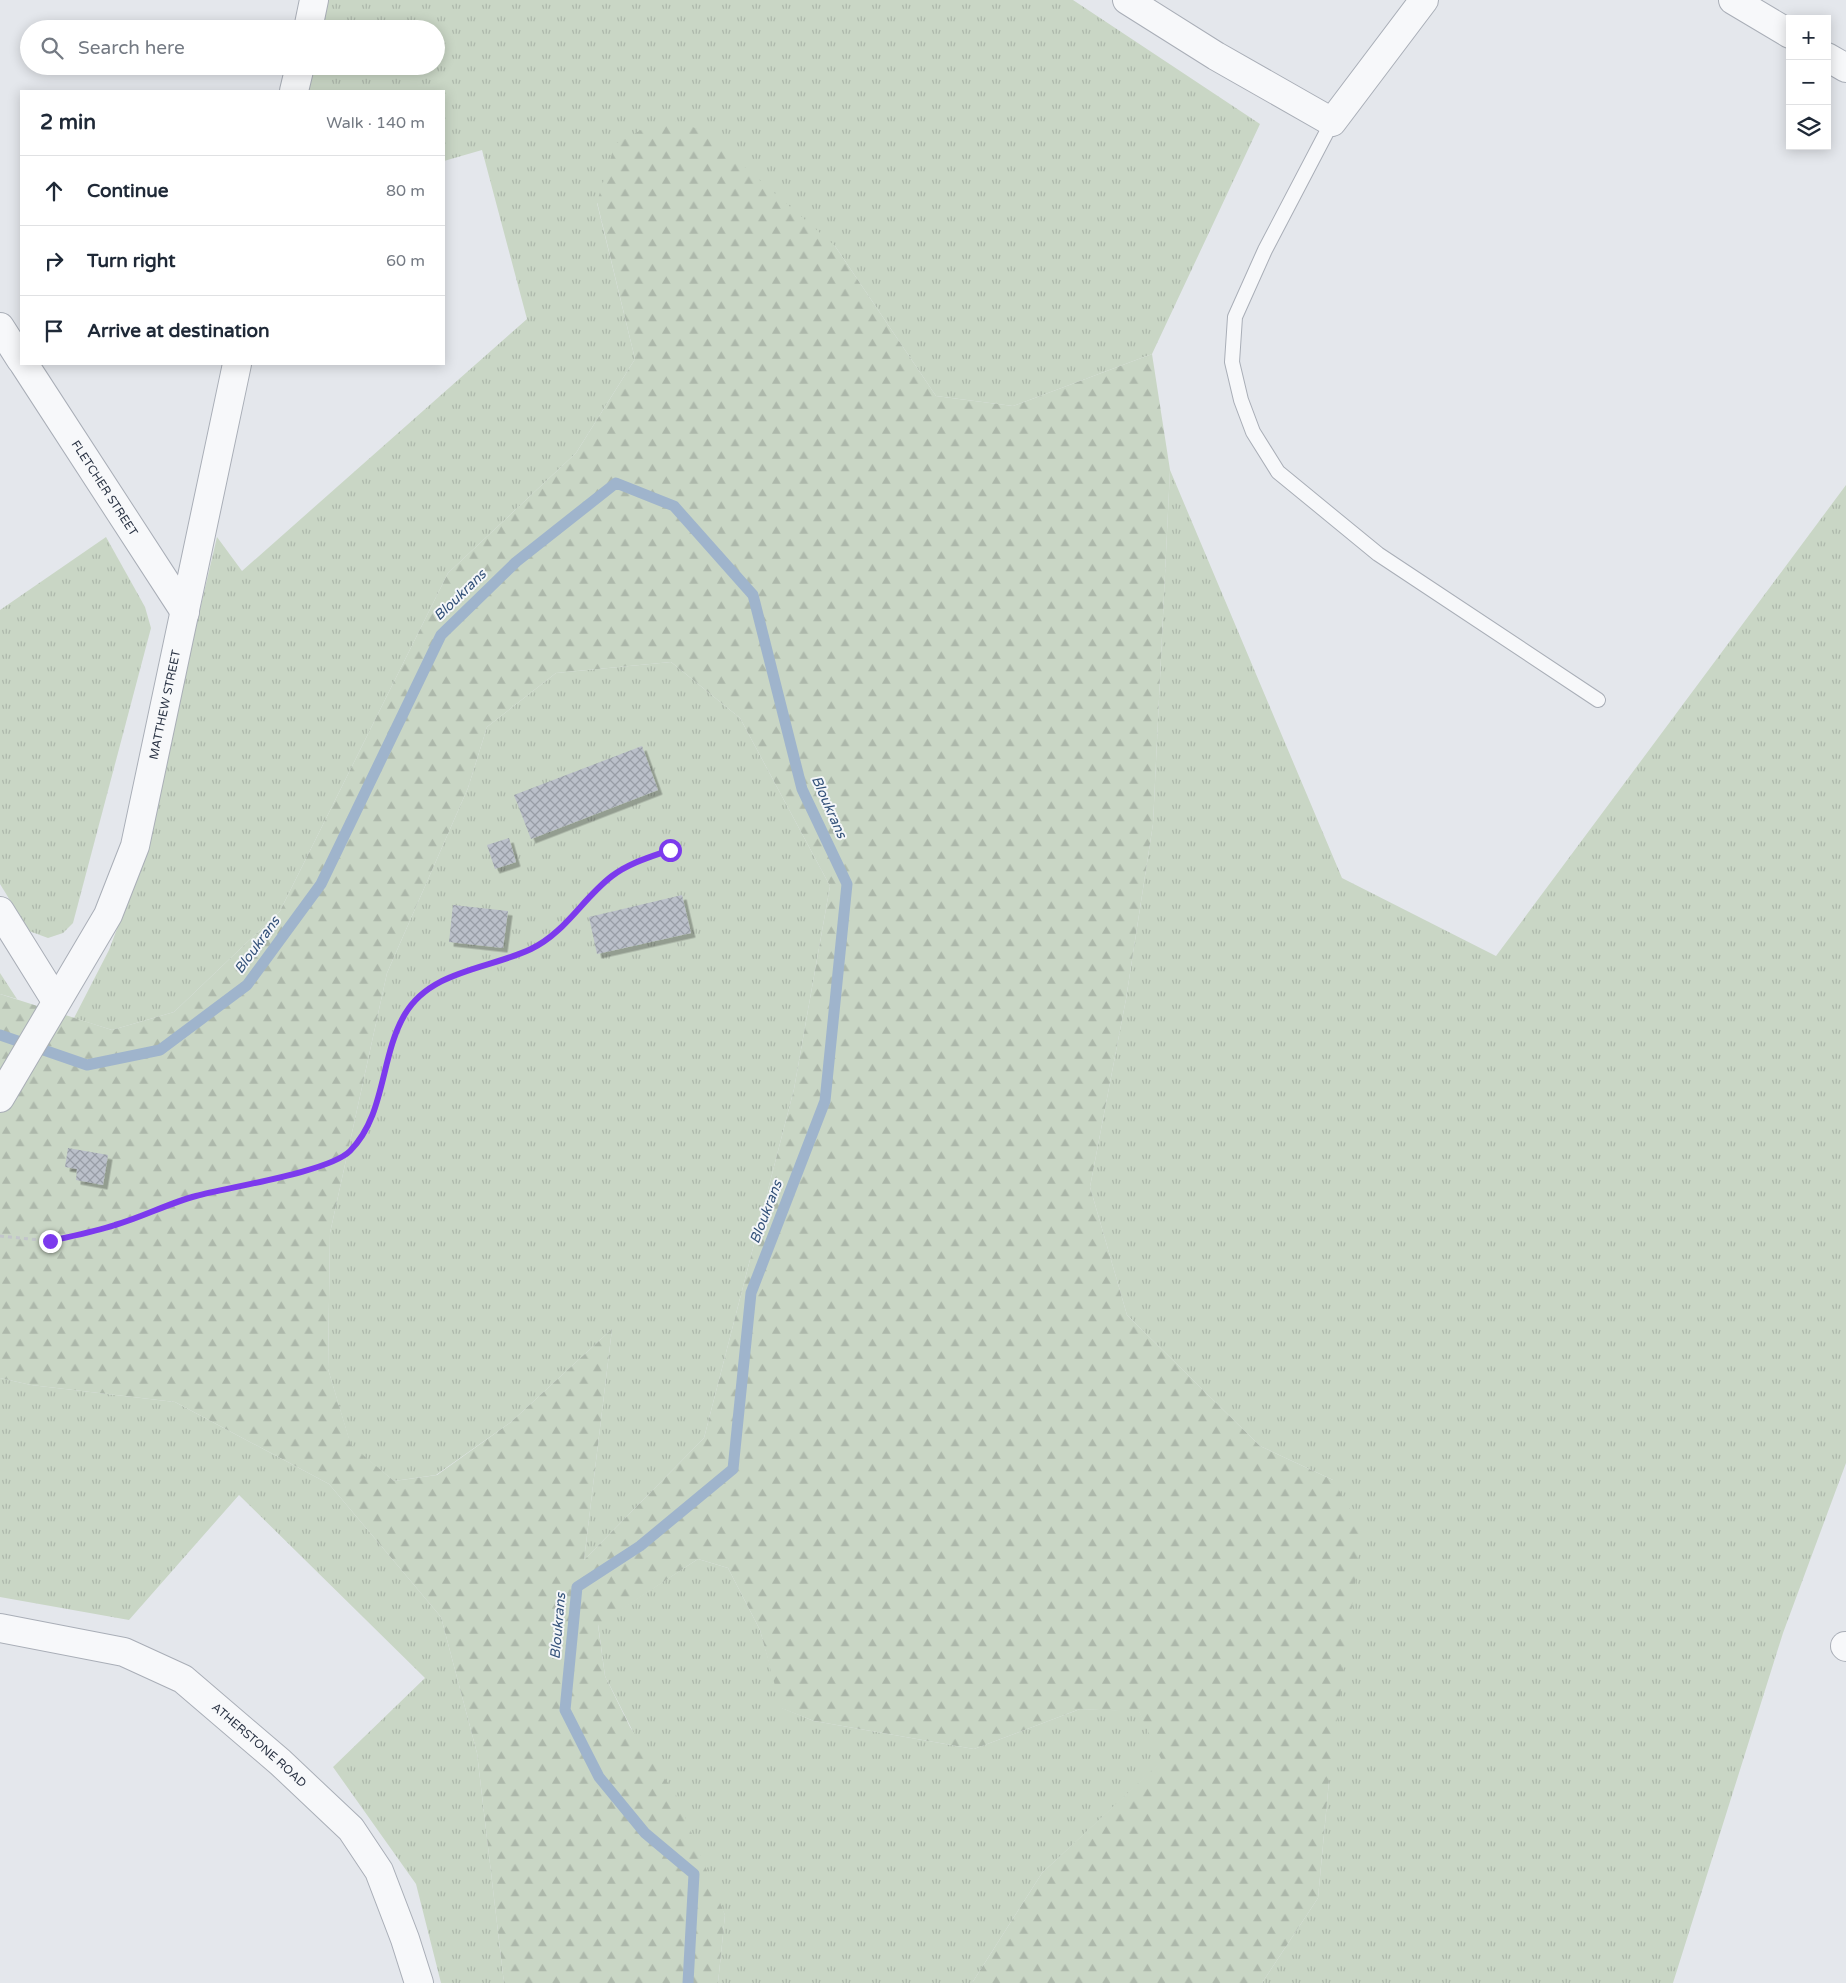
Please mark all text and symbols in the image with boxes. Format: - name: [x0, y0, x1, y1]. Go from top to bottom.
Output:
- map controls: [1786, 15, 1831, 150]
- button: +: [1786, 15, 1831, 60]
- search box: [20, 20, 445, 75]
- icon: search: [38, 34, 66, 62]
- text: Search here: [78, 37, 185, 59]
- button: −: [1786, 60, 1831, 105]
- button: layers: [1786, 105, 1831, 150]
- text: 2 min: [40, 110, 96, 135]
- text: Walk · 140 m: [326, 113, 425, 133]
- icon: ahead: [40, 177, 68, 205]
- text: Continue: [87, 180, 169, 202]
- text: 80 m: [386, 181, 425, 201]
- icon: right: [40, 247, 68, 275]
- text: Turn right: [87, 250, 175, 272]
- text: 60 m: [386, 251, 425, 271]
- icon: arrive: [40, 317, 68, 345]
- text: Arrive at destination: [87, 320, 270, 342]
- street label: FLETCHER STREET: [68, 438, 141, 539]
- water label: Bloukrans: [430, 565, 491, 624]
- street label: MATTHEW STREET: [146, 648, 183, 761]
- water label: Bloukrans: [808, 773, 851, 842]
- route start: [659, 839, 682, 862]
- water label: Bloukrans: [231, 912, 284, 977]
- water label: Bloukrans: [746, 1177, 786, 1246]
- route end: [39, 1230, 62, 1253]
- water label: Bloukrans: [547, 1591, 569, 1660]
- street label: ATHERSTONE ROAD: [209, 1700, 309, 1790]

